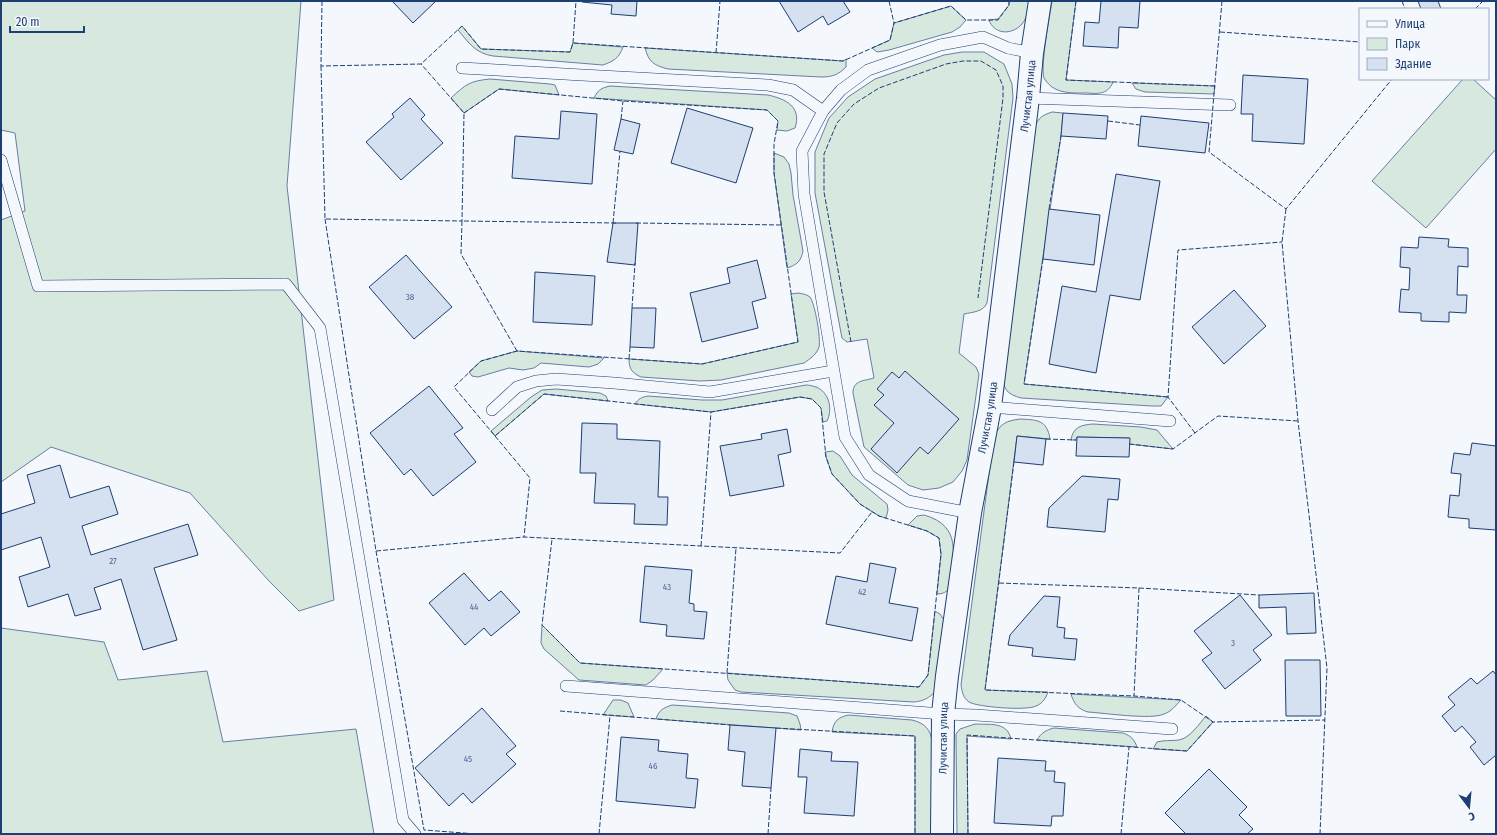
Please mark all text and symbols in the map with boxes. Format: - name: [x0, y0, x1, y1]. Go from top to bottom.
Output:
- scale bar: [10, 8, 84, 34]
- legend: [1359, 8, 1489, 80]
- text: 20 m: [16, 15, 40, 29]
- text: Улица: [1394, 17, 1425, 31]
- text: Парк: [1395, 37, 1421, 51]
- text: Здание: [1395, 57, 1431, 71]
- street label: Лучистая улица: [1018, 59, 1038, 133]
- house number: 38: [406, 292, 415, 302]
- street label: Лучистая улица: [975, 381, 1000, 454]
- house number: 27: [109, 556, 117, 566]
- house number: 43: [663, 582, 671, 592]
- house number: 42: [858, 587, 866, 597]
- house number: 44: [470, 602, 479, 612]
- house number: 3: [1231, 638, 1235, 648]
- street label: Лучистая улица: [936, 701, 951, 774]
- house number: 45: [464, 754, 472, 764]
- house number: 46: [649, 761, 658, 771]
- north arrow: [1449, 787, 1489, 827]
- text: С: [1467, 809, 1476, 823]

